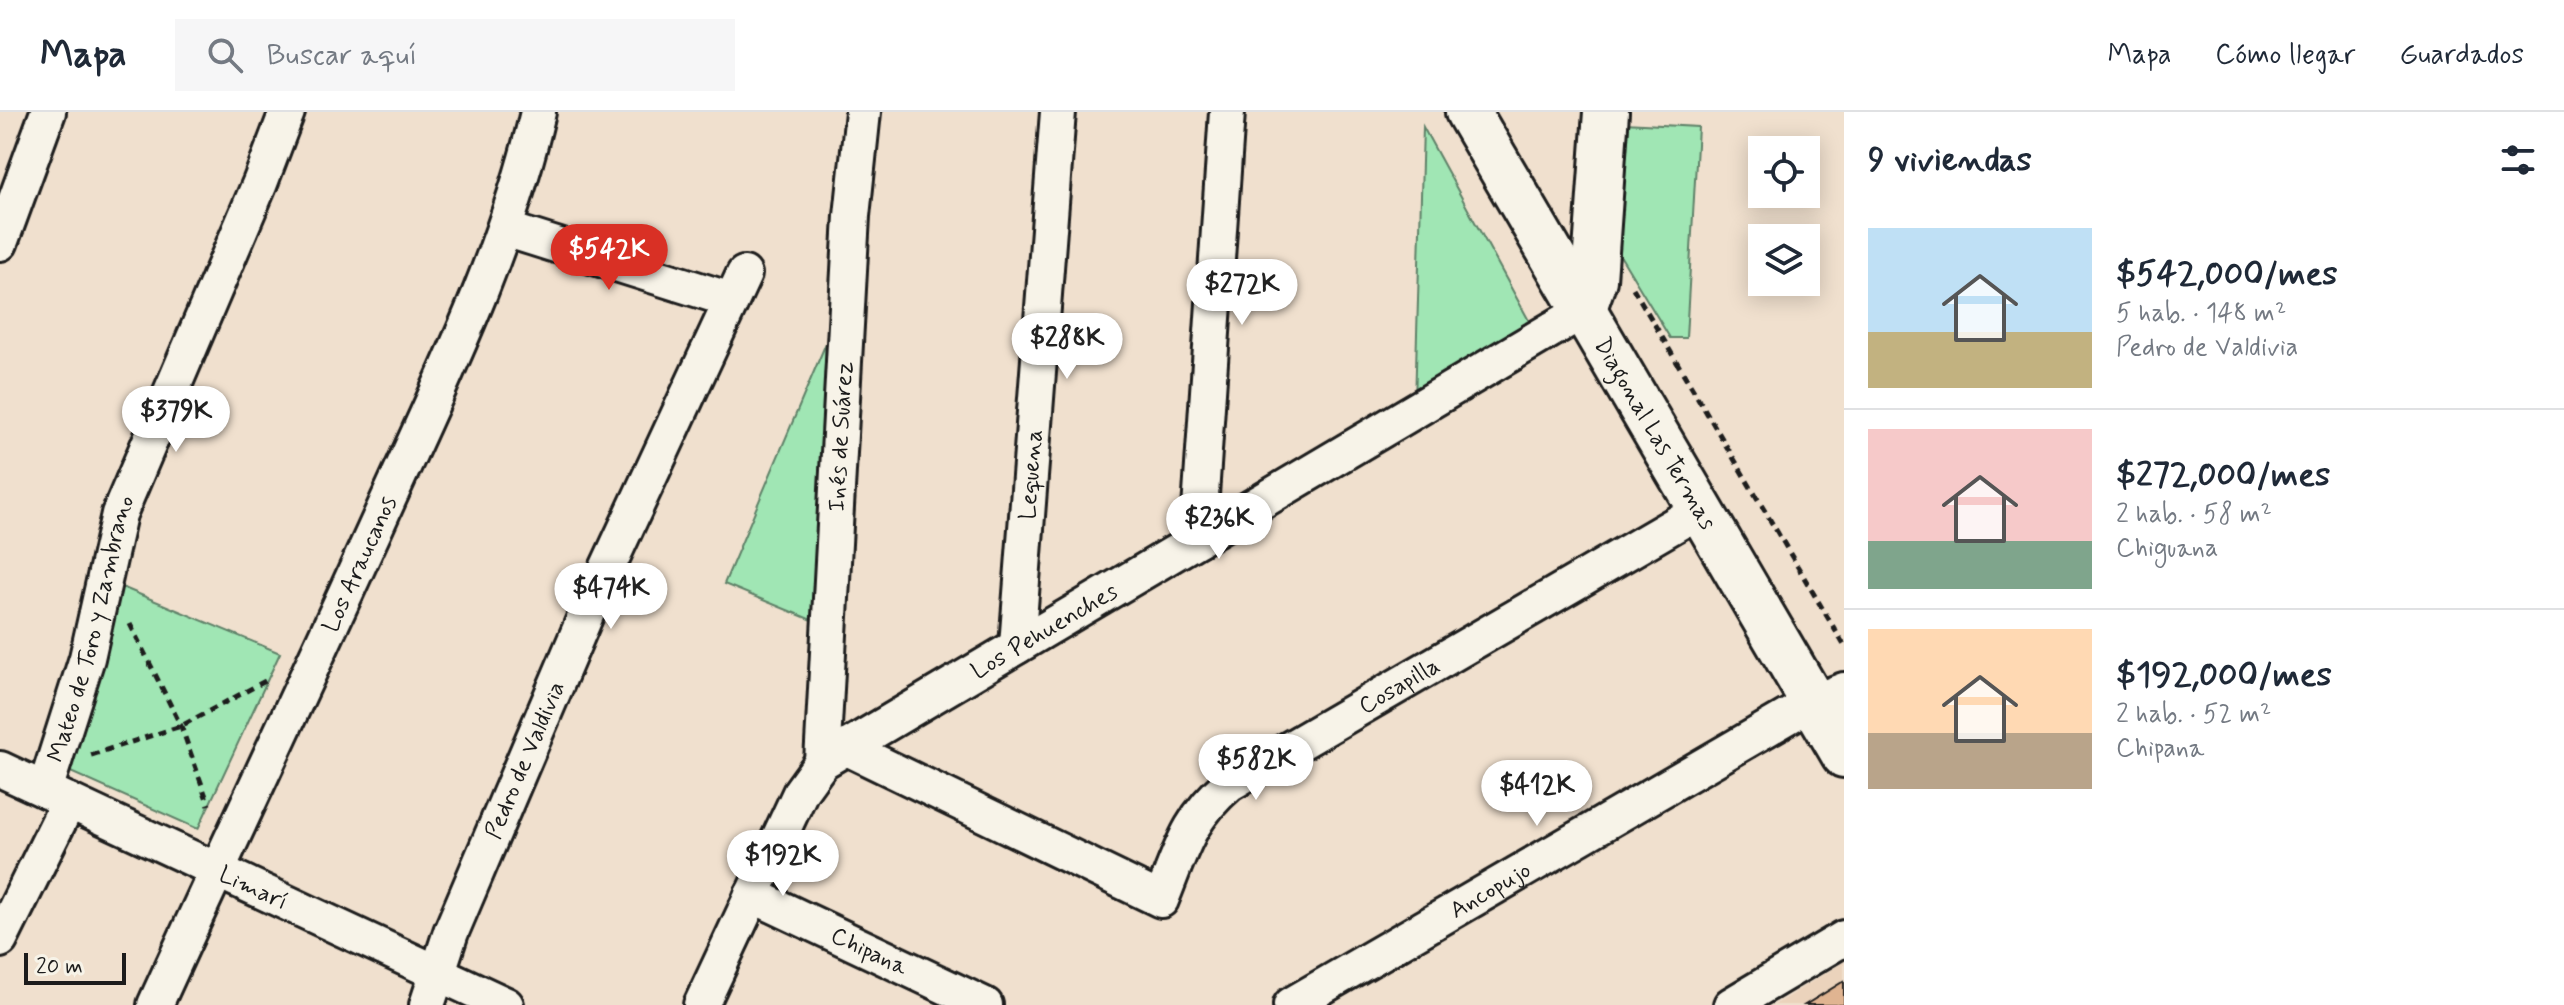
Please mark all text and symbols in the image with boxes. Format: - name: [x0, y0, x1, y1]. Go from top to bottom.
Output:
- search box: [175, 19, 735, 91]
- text: Mapa: [40, 31, 127, 80]
- icon: search: [203, 33, 247, 77]
- text: Buscar aquí: [267, 36, 417, 75]
- text: Mapa: [2108, 37, 2171, 74]
- text: Cómo llegar: [2215, 37, 2355, 74]
- text: Guardados: [2399, 37, 2524, 74]
- map controls: [1748, 136, 1820, 296]
- button: locate: [1748, 136, 1820, 208]
- text: 9 viviendas: [1868, 138, 2032, 183]
- icon: filters: [2496, 138, 2540, 182]
- pin: $542K: [553, 224, 665, 292]
- button: layers: [1748, 224, 1820, 296]
- text: $542K: [569, 233, 649, 267]
- text: $542,000/mes: [2116, 252, 2337, 297]
- pin: $272K: [1186, 259, 1298, 327]
- icon: home: [1932, 260, 2028, 356]
- text: $272K: [1205, 268, 1279, 302]
- text: 5 hab. · 148 m²: [2116, 297, 2286, 331]
- pin: $288K: [1011, 313, 1123, 381]
- text: $288K: [1030, 322, 1104, 356]
- text: Pedro de Valdivia: [2116, 331, 2298, 365]
- street label: Diagonal Las Termas: [1586, 332, 1723, 536]
- street label: Inés de Suárez: [822, 361, 861, 512]
- pin: $379K: [120, 386, 232, 454]
- text: $379K: [140, 395, 212, 429]
- street label: Lequena: [1013, 428, 1051, 521]
- text: $272,000/mes: [2116, 453, 2330, 498]
- icon: home: [1932, 461, 2028, 557]
- street label: Mateo de Toro y Zambrano: [41, 490, 142, 766]
- street label: Los Araucanos: [316, 491, 405, 638]
- pin: $236K: [1163, 493, 1275, 561]
- text: 2 hab. · 58 m²: [2116, 498, 2272, 532]
- text: $236K: [1184, 502, 1254, 536]
- text: Chiguana: [2116, 532, 2218, 566]
- pin: $474K: [555, 563, 667, 631]
- text: $474K: [572, 572, 650, 606]
- street label: Los Pehuenches: [966, 576, 1124, 687]
- street label: Cosapilla: [1353, 651, 1446, 722]
- text: $192,000/mes: [2116, 653, 2332, 698]
- icon: home: [1932, 661, 2028, 757]
- street label: Pedro de Valdivia: [478, 677, 573, 844]
- text: 2 hab. · 52 m²: [2116, 698, 2271, 732]
- text: Chipana: [2116, 732, 2204, 766]
- pin: $582K: [1200, 734, 1312, 802]
- text: $582K: [1217, 743, 1296, 777]
- pin: $412K: [1481, 760, 1593, 828]
- text: $412K: [1499, 769, 1575, 803]
- pin: $192K: [727, 830, 839, 898]
- text: $192K: [745, 839, 821, 873]
- street label: Ancopujo: [1444, 855, 1537, 927]
- street label: Limarí: [214, 859, 293, 918]
- street label: Chipana: [825, 920, 913, 984]
- scale bar: [24, 949, 126, 985]
- text: 20 m: [36, 953, 83, 981]

